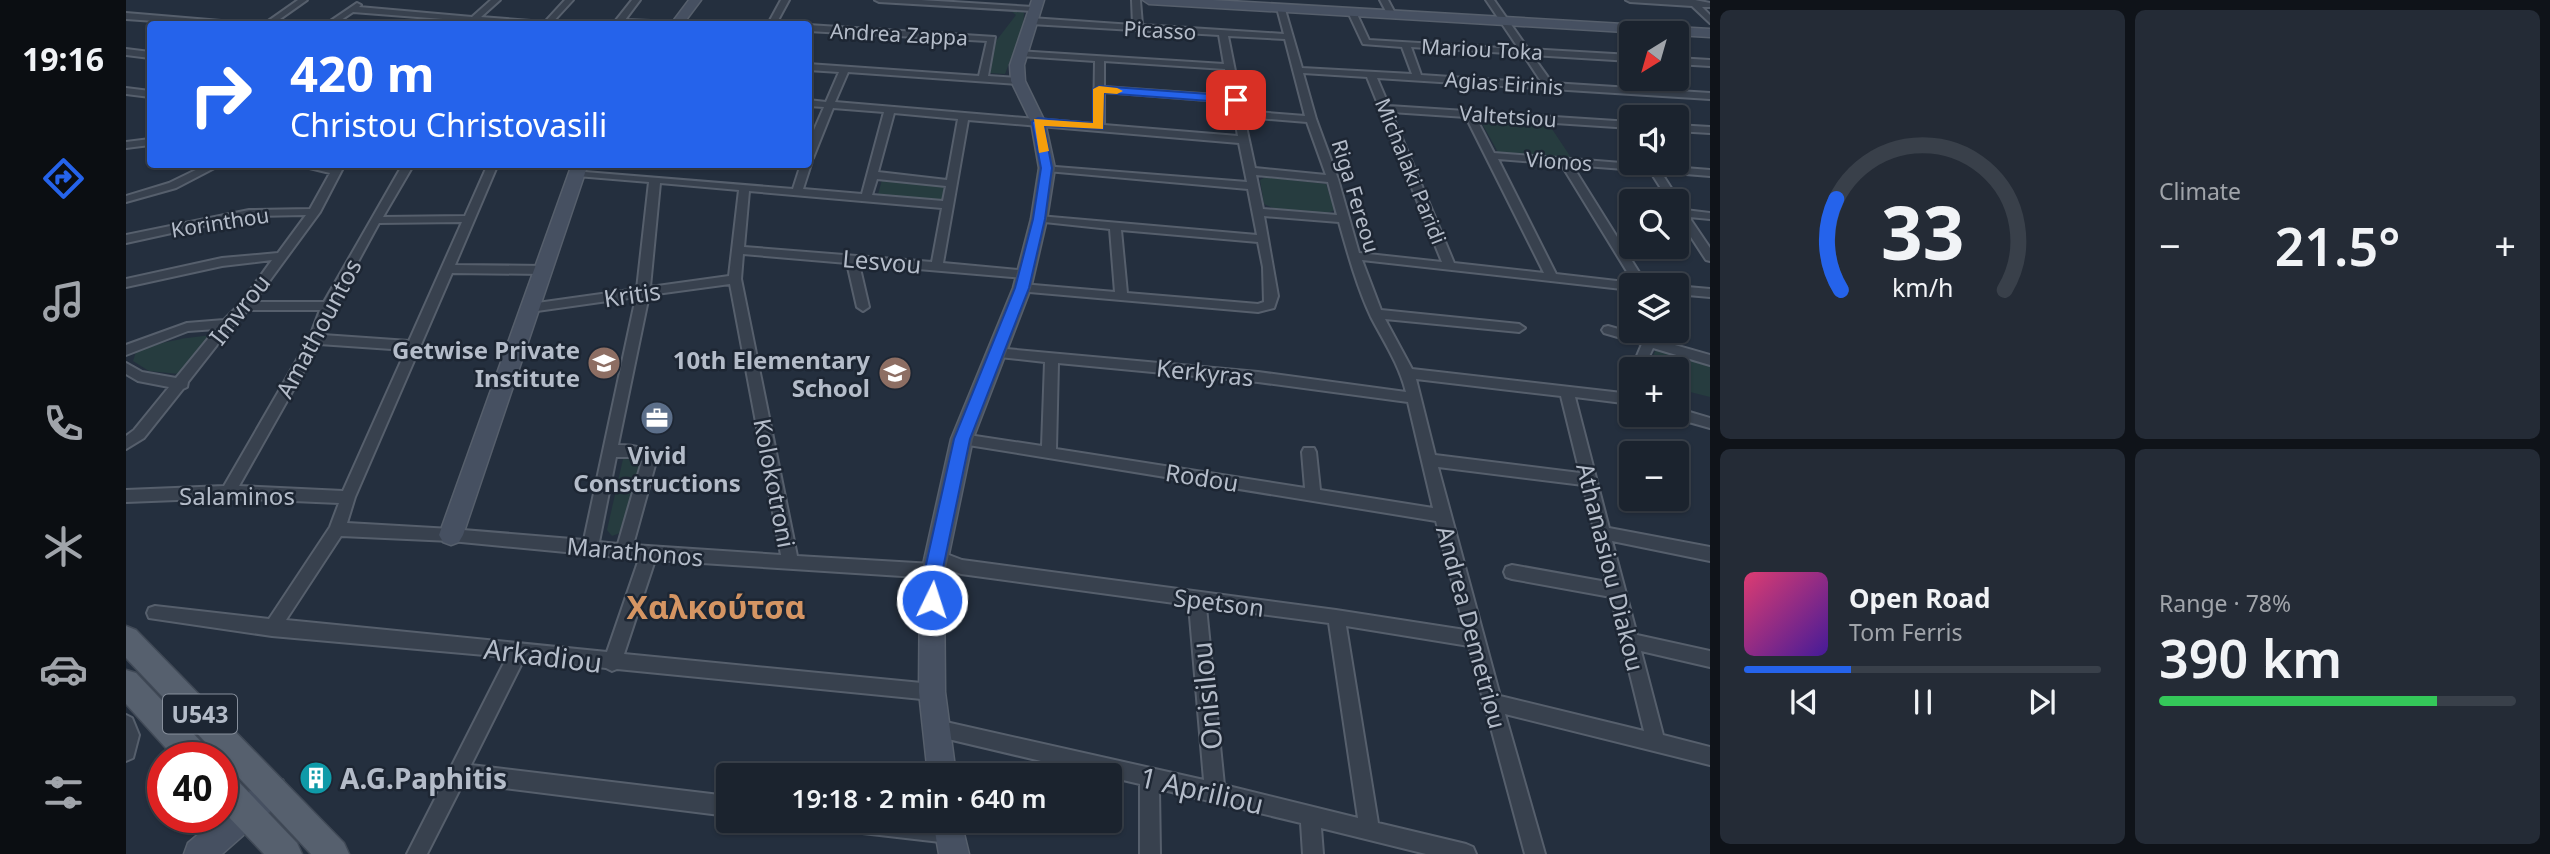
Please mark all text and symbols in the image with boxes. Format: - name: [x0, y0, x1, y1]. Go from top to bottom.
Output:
- street label: Picasso: [1123, 14, 1197, 46]
- street label: Andrea Zappa: [829, 16, 969, 52]
- north arrow: [1619, 21, 1689, 91]
- map controls: [1619, 21, 1689, 511]
- street label: Mariou Toka: [1420, 32, 1544, 66]
- text: 19:16: [22, 37, 104, 80]
- text: 420 m: [290, 40, 435, 106]
- icon: right: [175, 49, 266, 140]
- street label: Agias Eirinis: [1444, 65, 1564, 101]
- pin: [1206, 70, 1266, 130]
- icon: arrive: [1217, 81, 1255, 119]
- street label: Michalaki Paridi: [1369, 94, 1453, 248]
- street label: Valtetsiou: [1458, 99, 1558, 133]
- text: Christou Christovasili: [290, 103, 607, 146]
- button: sound: [1619, 105, 1689, 175]
- street label: Riga Fereou: [1325, 136, 1387, 256]
- street label: Vionos: [1525, 145, 1593, 177]
- icon: directions: [39, 154, 88, 203]
- text: Climate: [2159, 175, 2241, 207]
- text: 33: [1881, 183, 1964, 282]
- button: search: [1619, 189, 1689, 259]
- street label: Korinthou: [169, 200, 271, 244]
- text: 21.5°: [2275, 210, 2400, 281]
- text: −: [2159, 219, 2181, 271]
- text: +: [2494, 219, 2516, 271]
- street label: Lesvou: [841, 241, 923, 281]
- street label: Amathountos: [267, 252, 369, 404]
- street label: Imvrou: [201, 267, 277, 351]
- text: km/h: [1892, 270, 1953, 304]
- button: layers: [1619, 273, 1689, 343]
- street label: Kritis: [601, 274, 663, 314]
- icon: music: [39, 277, 88, 326]
- place label: Getwise Private Institute: [392, 333, 580, 394]
- place label: 10th Elementary School: [673, 343, 870, 404]
- school or university icon: Getwise Private Institute: [585, 344, 623, 382]
- street label: Kerkyras: [1155, 350, 1255, 394]
- school or university icon: 10th Elementary School: [876, 354, 914, 392]
- button: +: [1619, 357, 1689, 427]
- icon: phone: [39, 399, 88, 448]
- office icon: Vivid Constructions: [638, 399, 676, 437]
- street label: Kolokotroni: [746, 416, 804, 550]
- place label: Vivid Constructions: [573, 438, 741, 499]
- button: −: [1619, 441, 1689, 511]
- street label: Rodou: [1163, 455, 1241, 499]
- street label: Athanasiou Diakou: [1569, 460, 1653, 674]
- street label: Salaminos: [179, 479, 295, 512]
- icon: climate: [39, 522, 88, 571]
- street label: Andrea Demetriou: [1429, 522, 1515, 732]
- street label: Marathonos: [565, 529, 705, 573]
- position arrow: [895, 563, 969, 637]
- street label: Spetson: [1172, 580, 1266, 624]
- text: Open Road: [1849, 580, 1991, 616]
- district label: Χαλκούτσα: [627, 585, 805, 628]
- text: Range · 78%: [2159, 587, 2291, 619]
- text: Tom Ferris: [1849, 616, 1962, 648]
- text: 390 km: [2159, 622, 2342, 693]
- street label: Arkadiou: [482, 629, 604, 681]
- street label: Onisilou: [1181, 640, 1231, 752]
- icon: car: [39, 645, 88, 694]
- icon: previous: [1785, 683, 1823, 721]
- icon: pause: [1904, 683, 1942, 721]
- icon: next: [2023, 683, 2061, 721]
- road number: U543: [163, 694, 237, 734]
- speed limit sign: 40: [147, 742, 238, 833]
- street label: 1 Apriliou: [1136, 757, 1268, 823]
- building icon: A.G.Paphitis: [297, 759, 335, 797]
- place label: A.G.Paphitis: [340, 759, 507, 797]
- icon: filters: [39, 768, 88, 817]
- text: 19:18 · 2 min · 640 m: [792, 780, 1046, 816]

